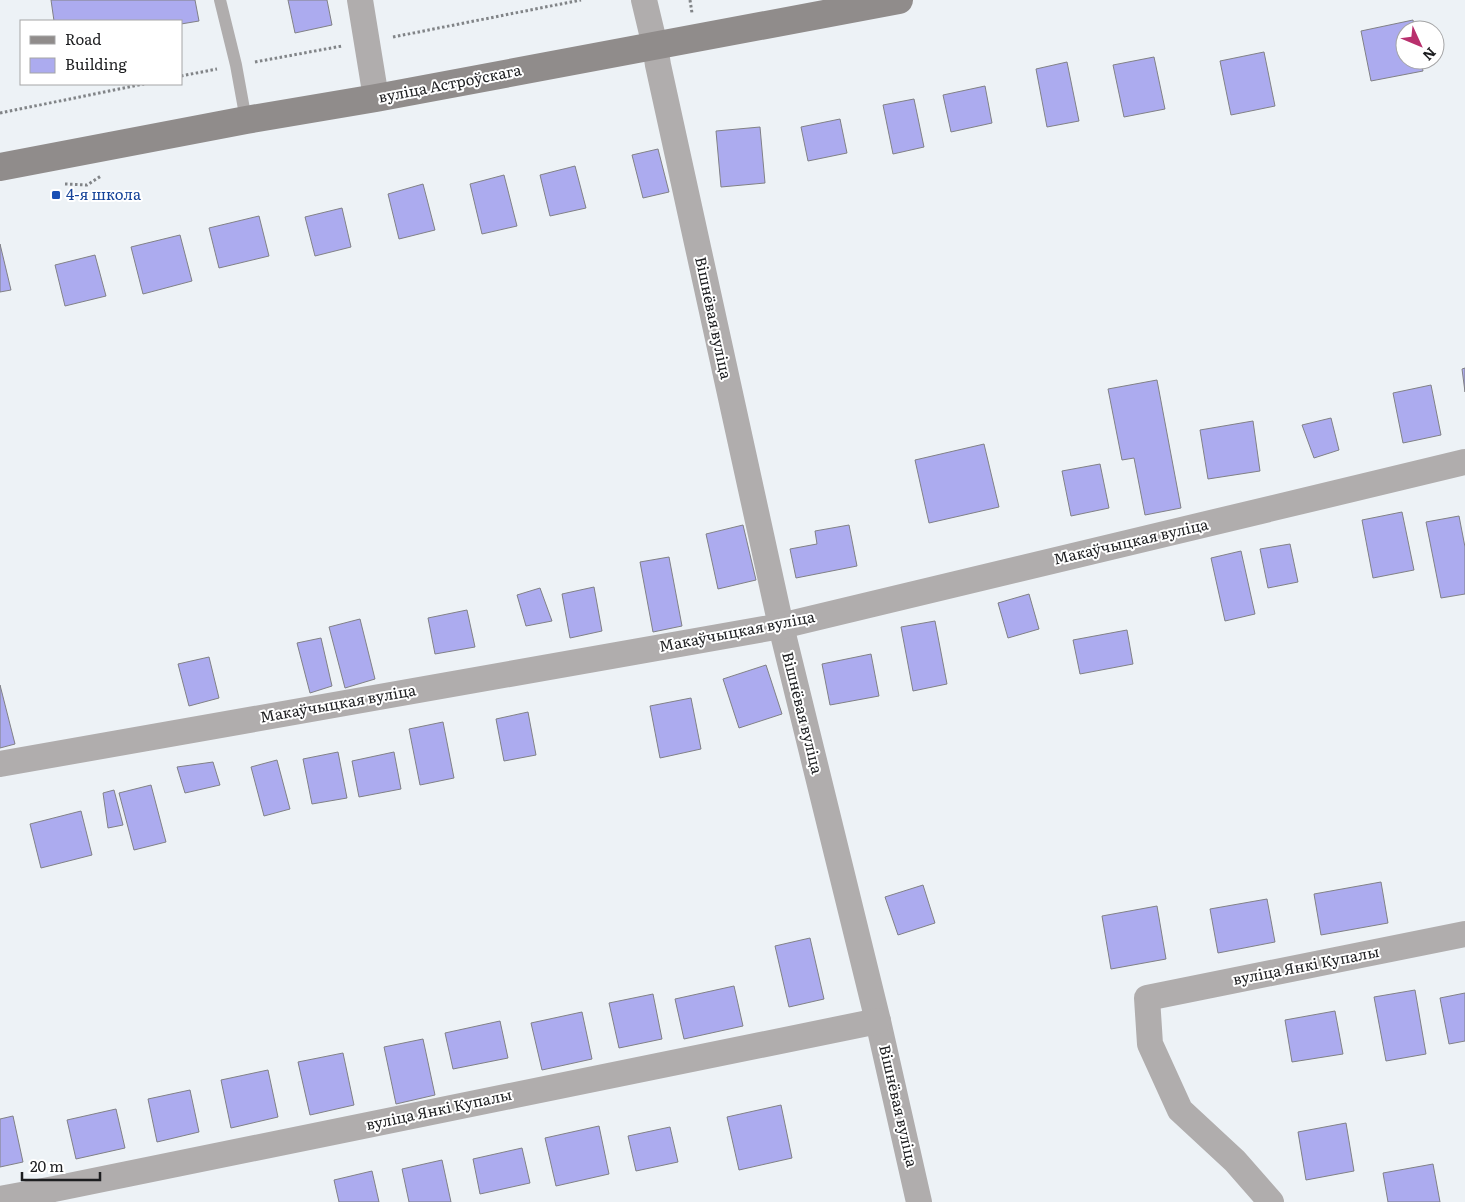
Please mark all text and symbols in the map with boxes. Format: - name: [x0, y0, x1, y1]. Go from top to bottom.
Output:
- legend: [20, 20, 182, 85]
- north arrow: [1395, 20, 1445, 70]
- text: Road: [65, 27, 101, 50]
- text: N: [1419, 44, 1441, 66]
- text: Building: [65, 52, 127, 75]
- street label: вуліца Астроўскага: [376, 57, 524, 108]
- place label: 4-я школа: [66, 182, 142, 205]
- marker: 4-я школа: [50, 189, 62, 201]
- street label: Вішнёвая вуліца: [690, 254, 739, 382]
- street label: Макаўчыцкая вуліца: [1051, 511, 1211, 570]
- street label: Макаўчыцкая вуліца: [657, 604, 817, 657]
- street label: Вішнёвая вуліца: [777, 649, 830, 777]
- street label: Макаўчыцкая вуліца: [258, 677, 419, 728]
- street label: вуліца Янкі Купалы: [1231, 939, 1381, 990]
- street label: Вішнёвая вуліца: [874, 1042, 925, 1170]
- street label: вуліца Янкі Купалы: [364, 1082, 514, 1135]
- scale bar: [22, 1150, 100, 1182]
- text: 20 m: [30, 1154, 64, 1177]

